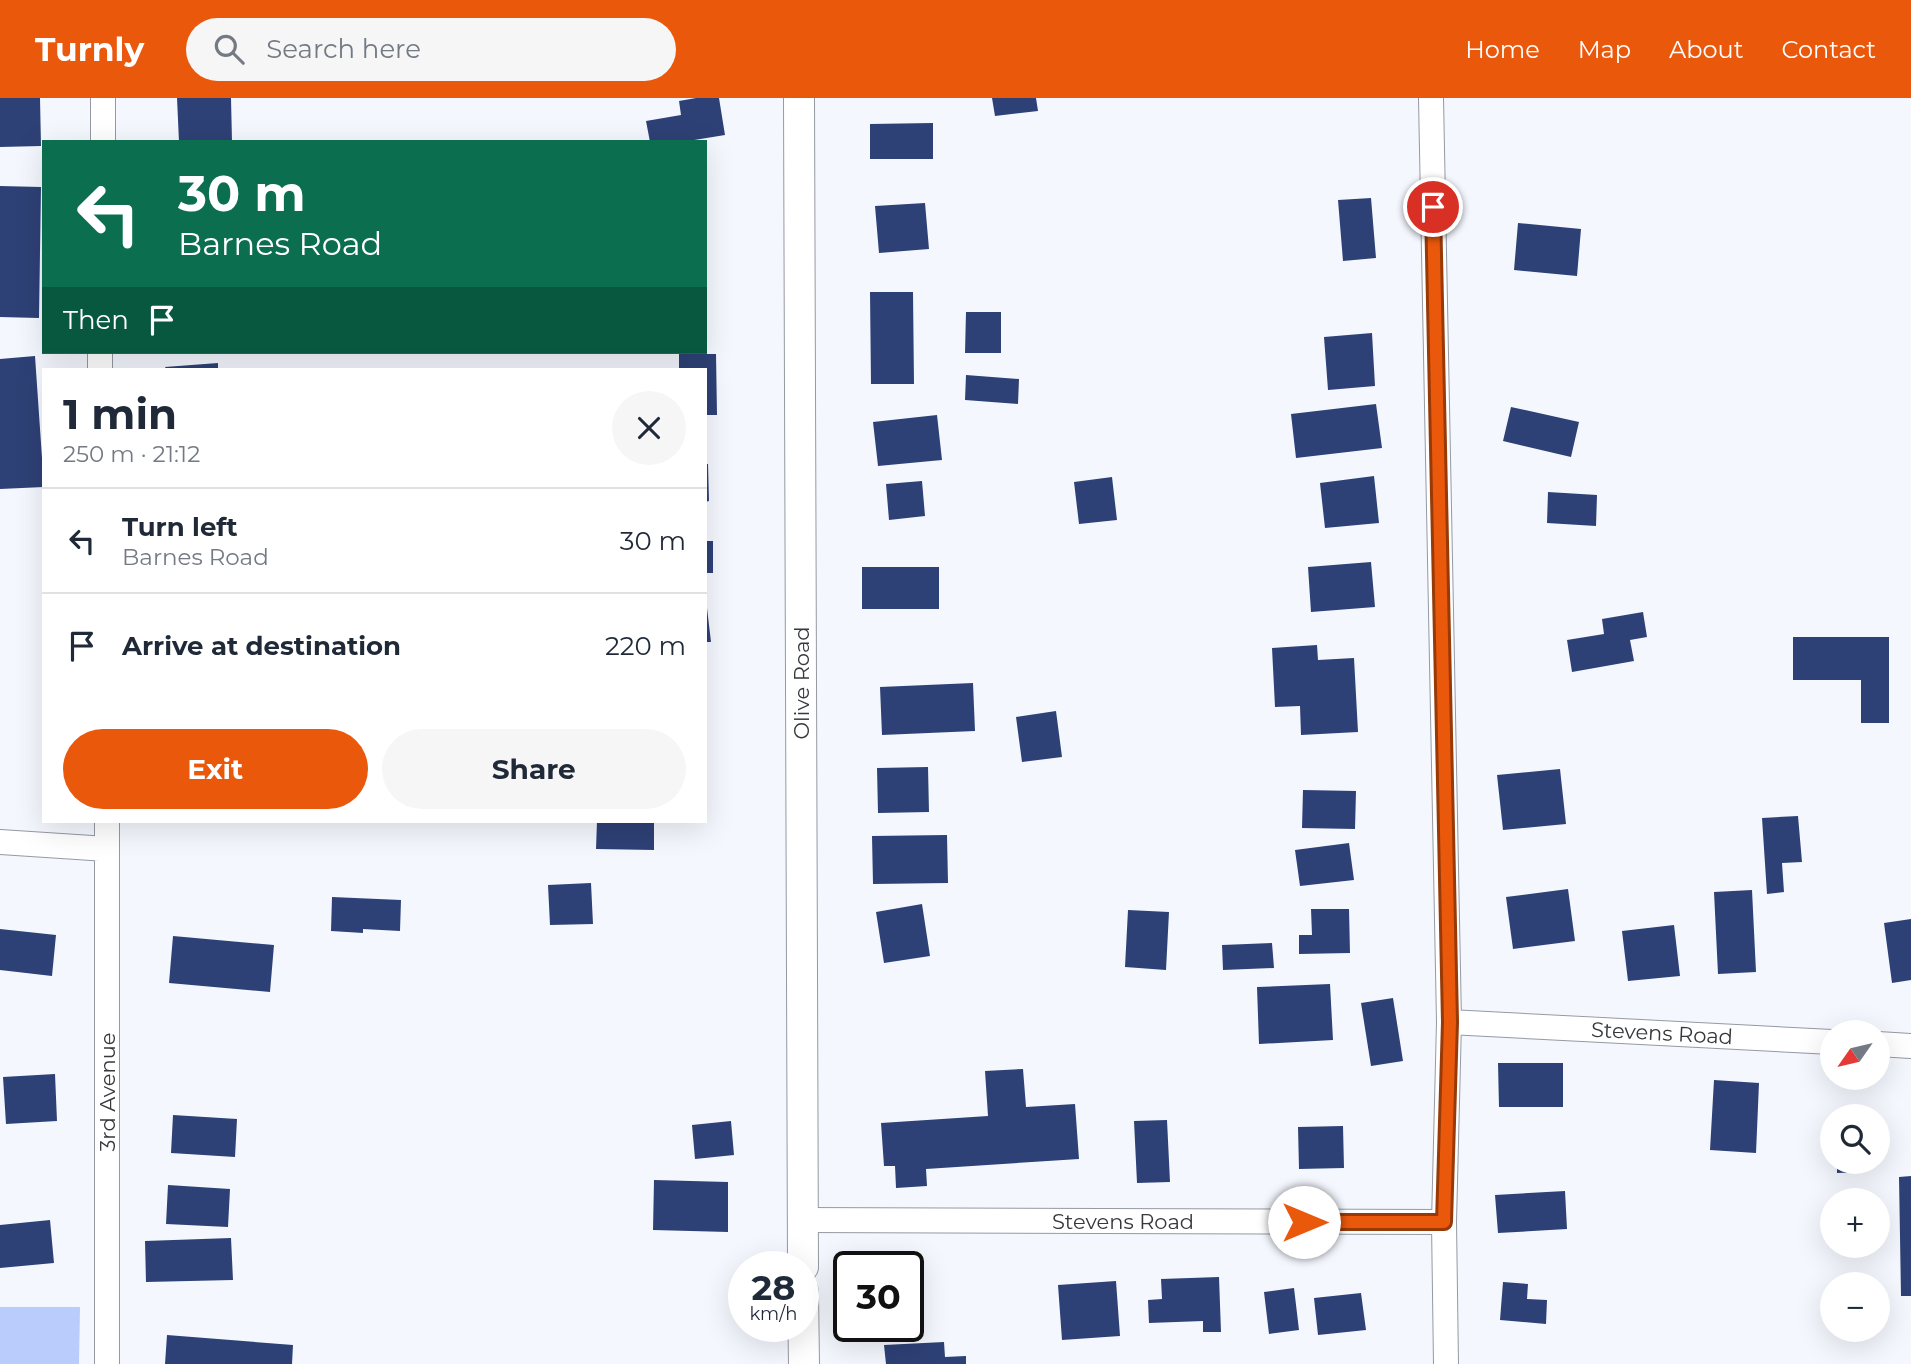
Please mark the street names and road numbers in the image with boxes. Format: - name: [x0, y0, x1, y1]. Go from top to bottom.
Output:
- street label: Olive Road: [789, 626, 814, 740]
- street label: Stevens Road: [1590, 1017, 1734, 1049]
- street label: 3rd Avenue: [95, 1033, 120, 1152]
- street label: Stevens Road: [1052, 1209, 1194, 1234]

